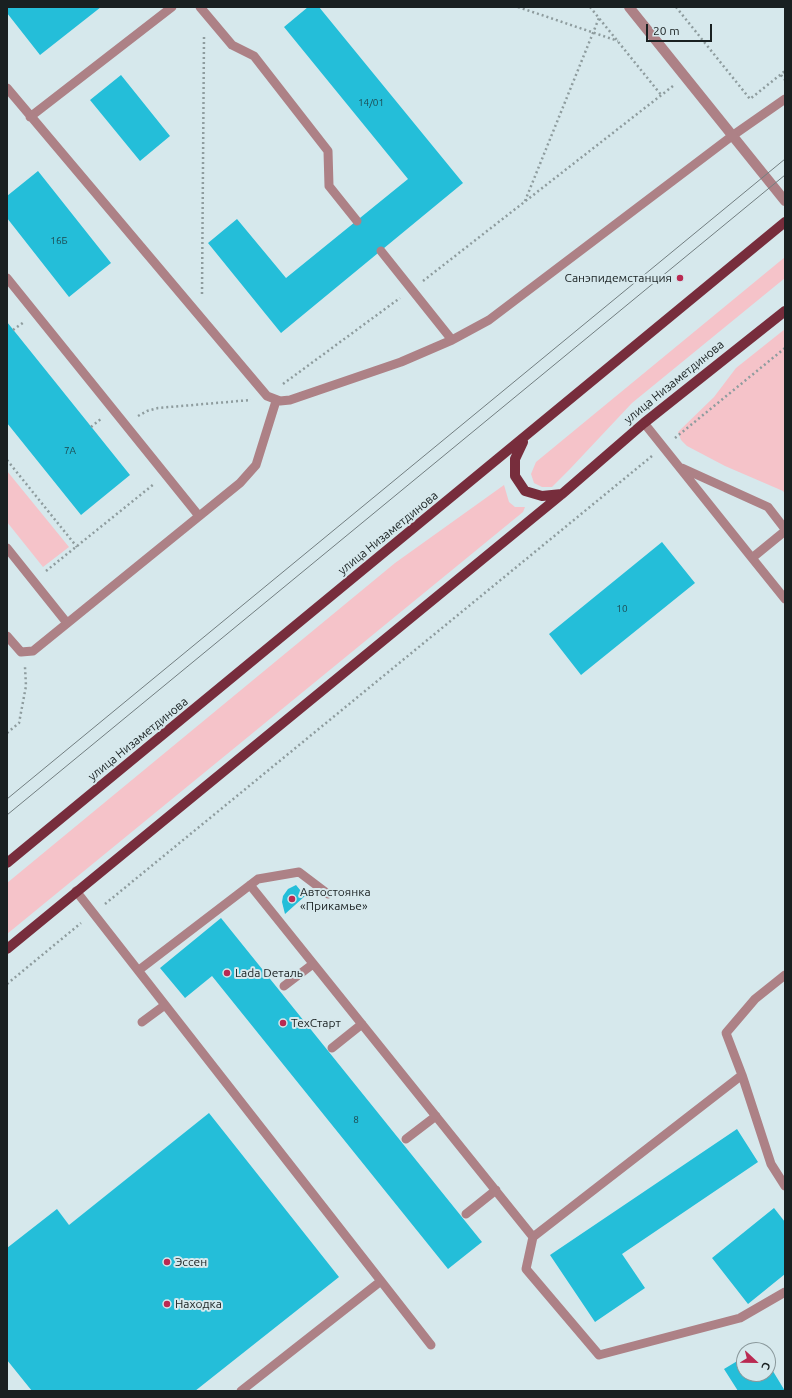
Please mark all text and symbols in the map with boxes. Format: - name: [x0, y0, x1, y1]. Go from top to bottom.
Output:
- scale bar: [648, 16, 714, 42]
- text: 20 m: [653, 24, 680, 37]
- house number: 14/01: [358, 97, 384, 109]
- house number: 16Б: [50, 235, 68, 247]
- place label: Санэпидемстанция: [565, 271, 672, 285]
- marker: Санэпидемстанция: [675, 273, 685, 283]
- street label: улица Низаметдинова: [621, 337, 727, 427]
- house number: 7А: [64, 445, 76, 457]
- street label: улица Низаметдинова: [335, 488, 441, 578]
- house number: 10: [616, 603, 628, 615]
- street label: улица Низаметдинова: [85, 694, 191, 784]
- place label: Автостоянка «Прикамье»: [300, 885, 371, 913]
- marker: Автостоянка «Прикамье»: [287, 894, 297, 904]
- place label: Lada Dеталь: [235, 966, 303, 980]
- marker: Lada Dеталь: [222, 968, 232, 978]
- place label: ТехСтарт: [291, 1016, 341, 1030]
- marker: ТехСтарт: [278, 1018, 288, 1028]
- house number: 8: [353, 1114, 359, 1126]
- place label: Эссен: [175, 1255, 207, 1269]
- marker: Эссен: [162, 1257, 172, 1267]
- place label: Находка: [175, 1297, 222, 1311]
- marker: Находка: [162, 1299, 172, 1309]
- north arrow: [736, 1342, 776, 1382]
- text: С: [759, 1361, 773, 1372]

